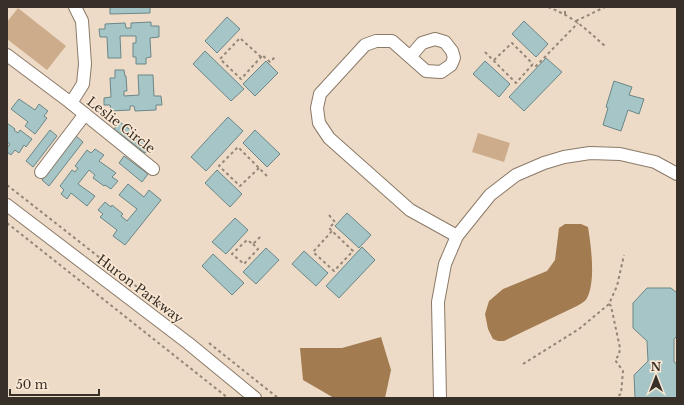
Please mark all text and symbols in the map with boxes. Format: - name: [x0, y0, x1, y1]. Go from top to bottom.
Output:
- street label: Leslie Circle: [83, 93, 159, 157]
- street label: Huron Parkway: [93, 251, 187, 328]
- north arrow: [636, 357, 676, 397]
- text: N: [651, 360, 662, 374]
- scale bar: [10, 371, 99, 397]
- text: 50 m: [16, 377, 48, 392]

